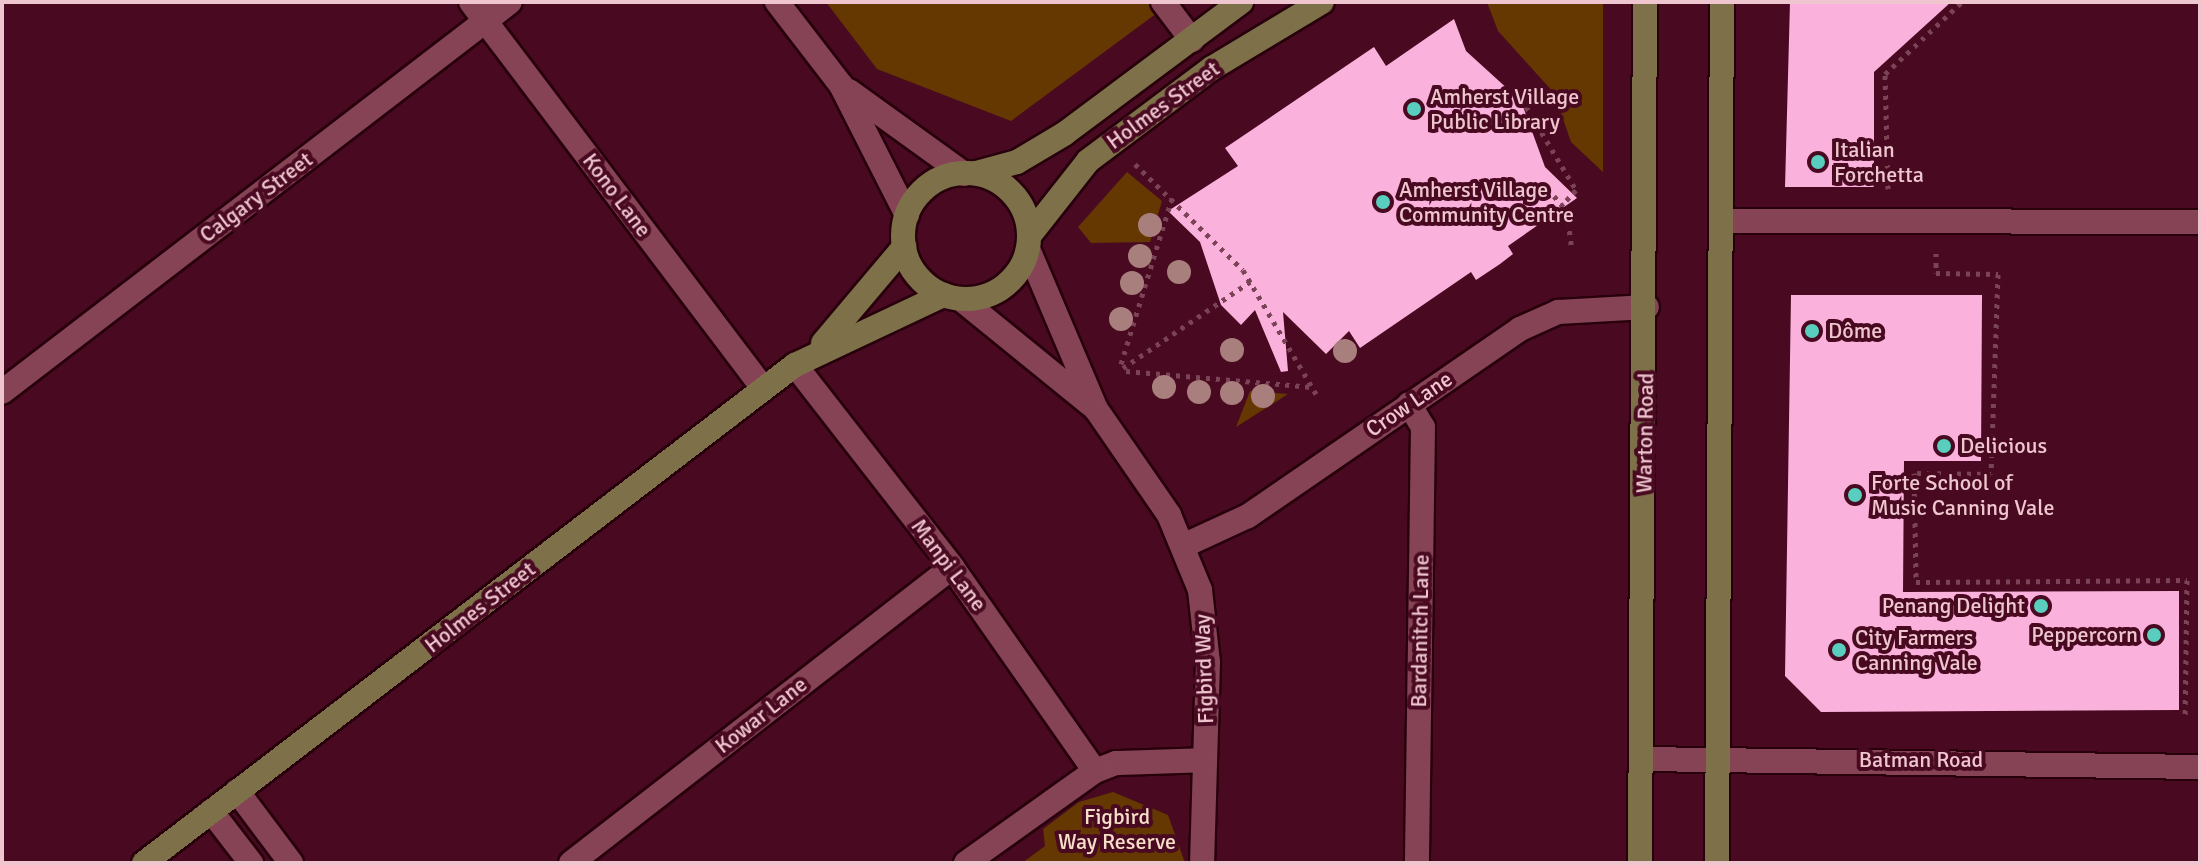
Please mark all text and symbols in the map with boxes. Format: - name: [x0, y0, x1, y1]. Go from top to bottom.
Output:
- street label: Holmes Street: [1101, 55, 1225, 155]
- place label: Amherst Village Public Library: [1430, 83, 1579, 134]
- marker: Amherst Village Public Library: [1405, 100, 1423, 118]
- place label: Italian Forchetta: [1834, 136, 1924, 188]
- street label: Calgary Street: [194, 146, 318, 248]
- street label: Kono Lane: [577, 148, 657, 242]
- marker: Italian Forchetta: [1809, 153, 1827, 171]
- place label: Amherst Village Community Centre: [1399, 176, 1574, 228]
- marker: Amherst Village Community Centre: [1374, 193, 1392, 211]
- place label: Dôme: [1828, 318, 1882, 344]
- marker: Dôme: [1803, 322, 1821, 340]
- street label: Crow Lane: [1361, 366, 1457, 442]
- street label: Warton Road: [1631, 373, 1659, 493]
- place label: Delicious: [1960, 433, 2047, 459]
- marker: Delicious: [1935, 437, 1953, 455]
- place label: Forte School of Music Canning Vale: [1871, 469, 2055, 520]
- marker: Forte School of Music Canning Vale: [1846, 486, 1864, 504]
- street label: Manpi Lane: [906, 514, 992, 616]
- street label: Bardanitch Lane: [1405, 554, 1435, 708]
- street label: Holmes Street: [419, 556, 541, 658]
- place label: Penang Delight: [1882, 593, 2025, 619]
- marker: Penang Delight: [2032, 597, 2050, 615]
- street label: Figbird Way: [1189, 614, 1219, 724]
- place label: Peppercorn: [2031, 622, 2138, 648]
- place label: City Farmers Canning Vale: [1855, 624, 1978, 676]
- marker: Peppercorn: [2145, 626, 2163, 644]
- marker: City Farmers Canning Vale: [1830, 641, 1848, 659]
- street label: Kowar Lane: [710, 671, 812, 759]
- street label: Batman Road: [1859, 747, 1983, 773]
- park label: Figbird Way Reserve: [1058, 803, 1176, 854]

